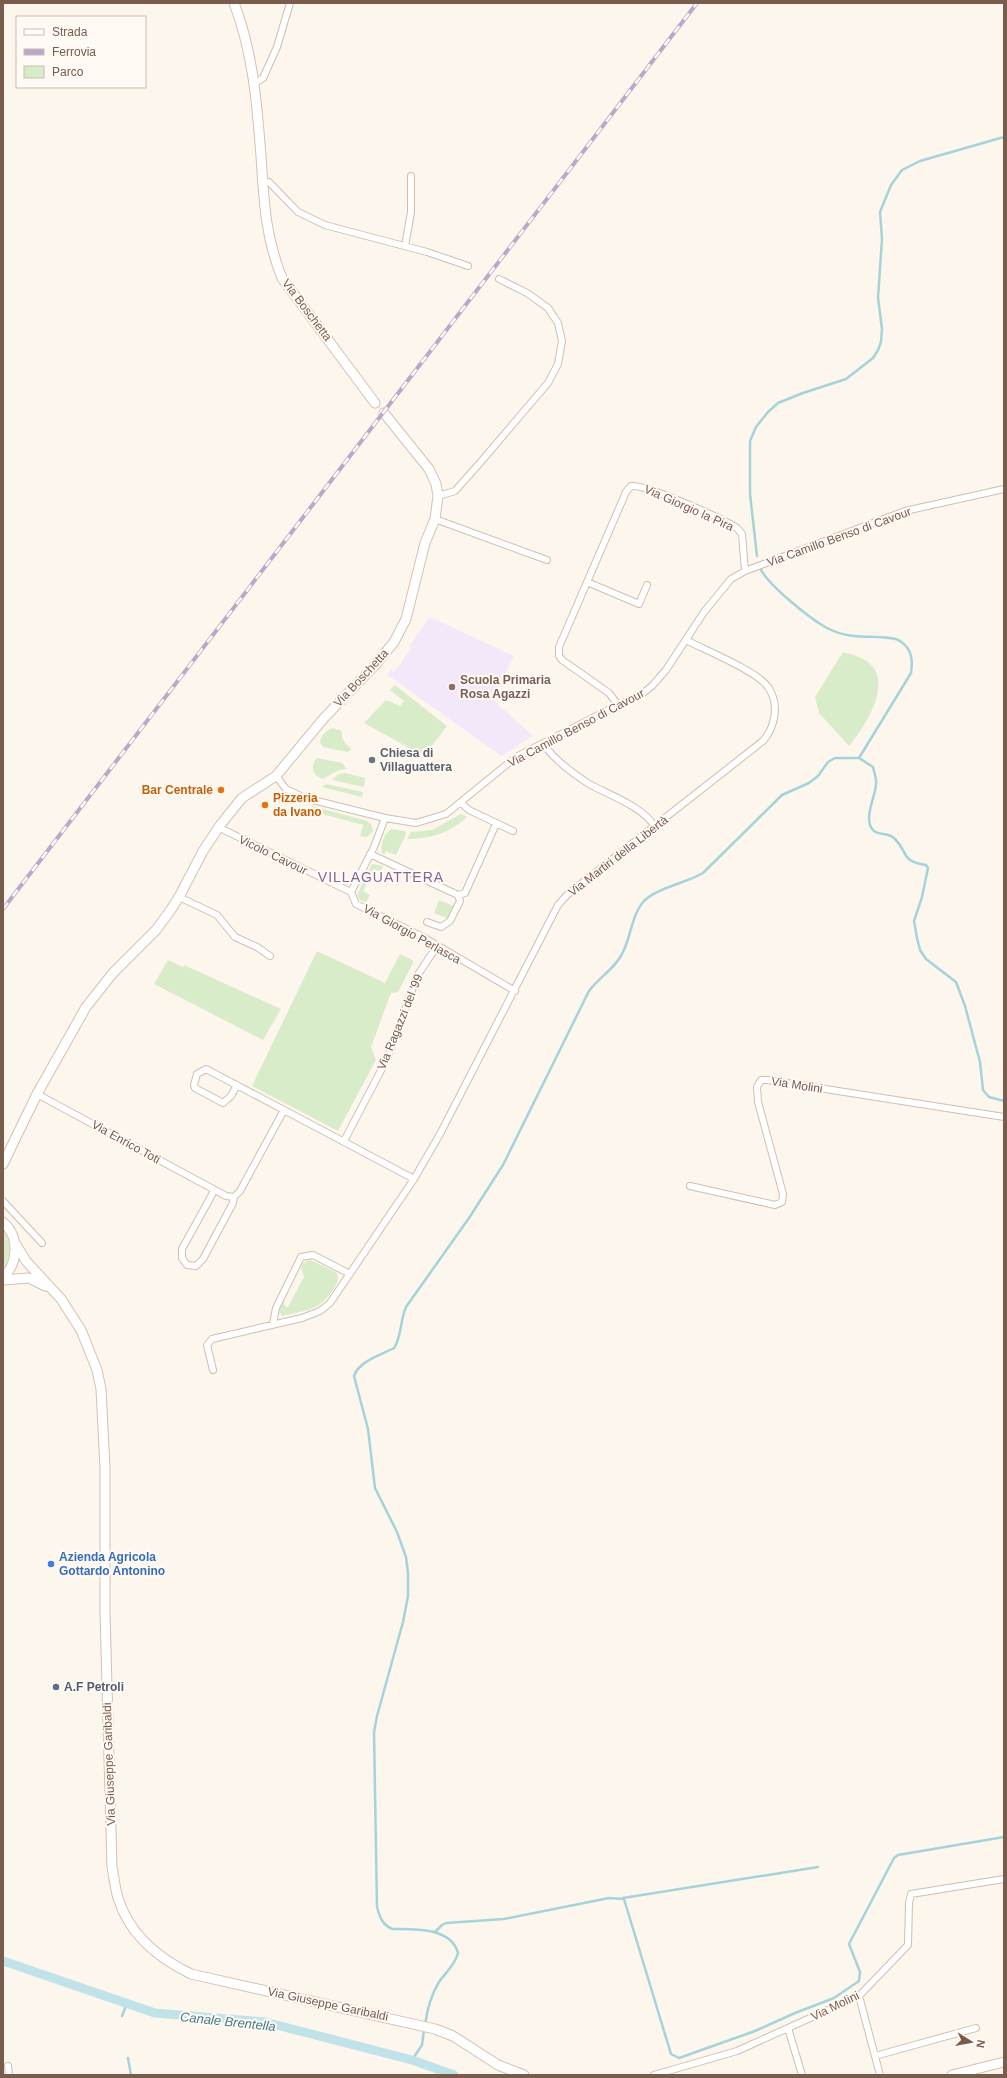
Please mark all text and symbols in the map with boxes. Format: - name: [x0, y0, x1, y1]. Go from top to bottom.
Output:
- legend: [16, 16, 146, 88]
- text: Strada: [52, 25, 88, 39]
- text: Ferrovia: [52, 45, 96, 59]
- text: Parco: [52, 65, 84, 79]
- street label: Via Boschetta: [279, 276, 335, 344]
- street label: Via Giorgio la Pira: [642, 482, 736, 534]
- street label: Via Camillo Benso di Cavour: [765, 504, 913, 570]
- street label: Via Boschetta: [331, 646, 392, 710]
- place label: Scuola Primaria Rosa Agazzi: [460, 673, 551, 701]
- marker: Scuola Primaria Rosa Agazzi: [447, 682, 457, 692]
- street label: Via Camillo Benso di Cavour: [505, 686, 647, 770]
- place label: Chiesa di Villaguattera: [380, 746, 452, 774]
- marker: Chiesa di Villaguattera: [367, 755, 377, 765]
- place label: Bar Centrale: [142, 783, 213, 797]
- marker: Bar Centrale: [216, 785, 226, 795]
- place label: Pizzeria da Ivano: [273, 791, 322, 819]
- marker: Pizzeria da Ivano: [260, 800, 270, 810]
- street label: Via Martiri della Libertà: [565, 813, 671, 899]
- street label: Vicolo Cavour: [236, 832, 310, 878]
- district label: VILLAGUATTERA: [318, 869, 444, 885]
- street label: Via Giorgio Perlasca: [361, 901, 463, 967]
- street label: Via Ragazzi del '99: [374, 972, 426, 1072]
- street label: Via Molini: [770, 1074, 824, 1096]
- street label: Via Enrico Toti: [89, 1117, 163, 1167]
- place label: Azienda Agricola Gottardo Antonino: [59, 1550, 165, 1578]
- marker: Azienda Agricola Gottardo Antonino: [46, 1559, 56, 1569]
- place label: A.F Petroli: [64, 1680, 124, 1694]
- marker: A.F Petroli: [51, 1682, 61, 1692]
- street label: Via Giuseppe Garibaldi: [100, 1702, 118, 1826]
- street label: Via Giuseppe Garibaldi: [266, 1984, 390, 2024]
- street label: Via Molini: [809, 1988, 861, 2024]
- water label: Canale Brentella: [179, 2009, 277, 2034]
- north arrow: [951, 2022, 991, 2062]
- text: N: [974, 2039, 987, 2049]

